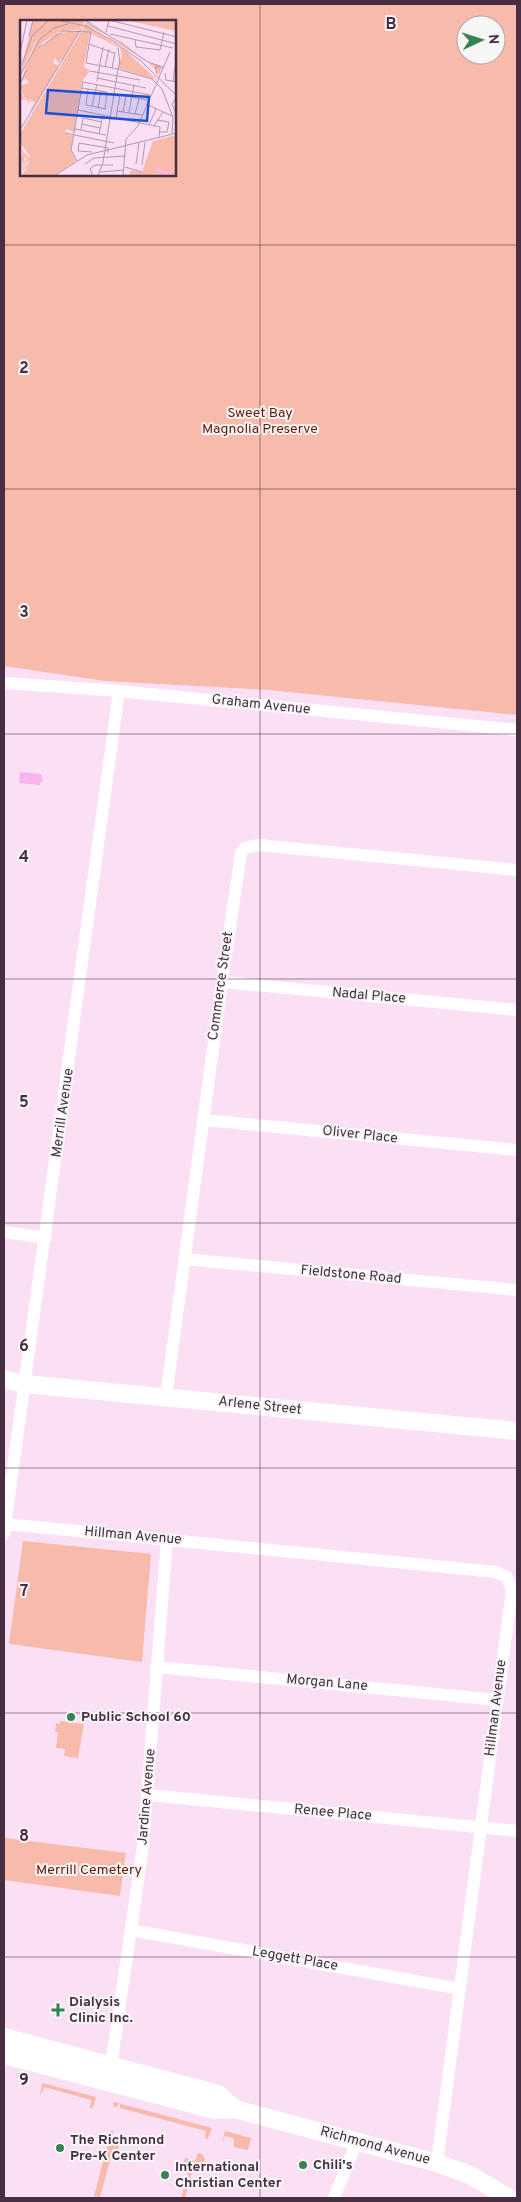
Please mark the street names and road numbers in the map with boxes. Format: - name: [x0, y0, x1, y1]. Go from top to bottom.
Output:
- street label: Graham Avenue: [211, 691, 311, 719]
- street label: Commerce Street: [205, 930, 237, 1042]
- street label: Nadal Place: [331, 984, 407, 1008]
- street label: Merrill Avenue: [48, 1067, 78, 1159]
- street label: Oliver Place: [321, 1123, 399, 1147]
- street label: Fieldstone Road: [300, 1262, 402, 1288]
- street label: Arlene Street: [217, 1393, 303, 1419]
- street label: Hillman Avenue: [84, 1523, 182, 1549]
- street label: Hillman Avenue: [482, 1659, 510, 1757]
- street label: Morgan Lane: [286, 1671, 368, 1695]
- street label: Jardine Avenue: [134, 1748, 160, 1846]
- street label: Renee Place: [293, 1801, 373, 1825]
- street label: Leggett Place: [251, 1943, 339, 1975]
- street label: Richmond Avenue: [318, 2123, 432, 2169]

